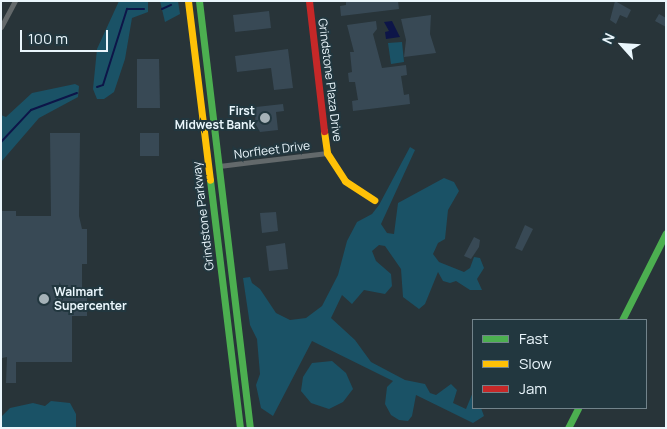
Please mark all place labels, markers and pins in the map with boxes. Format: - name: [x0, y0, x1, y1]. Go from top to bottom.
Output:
- place label: First Midwest Bank: [175, 104, 255, 132]
- marker: First Midwest Bank: [259, 112, 271, 124]
- place label: Walmart Supercenter: [54, 285, 127, 313]
- marker: Walmart Supercenter: [38, 293, 50, 305]

